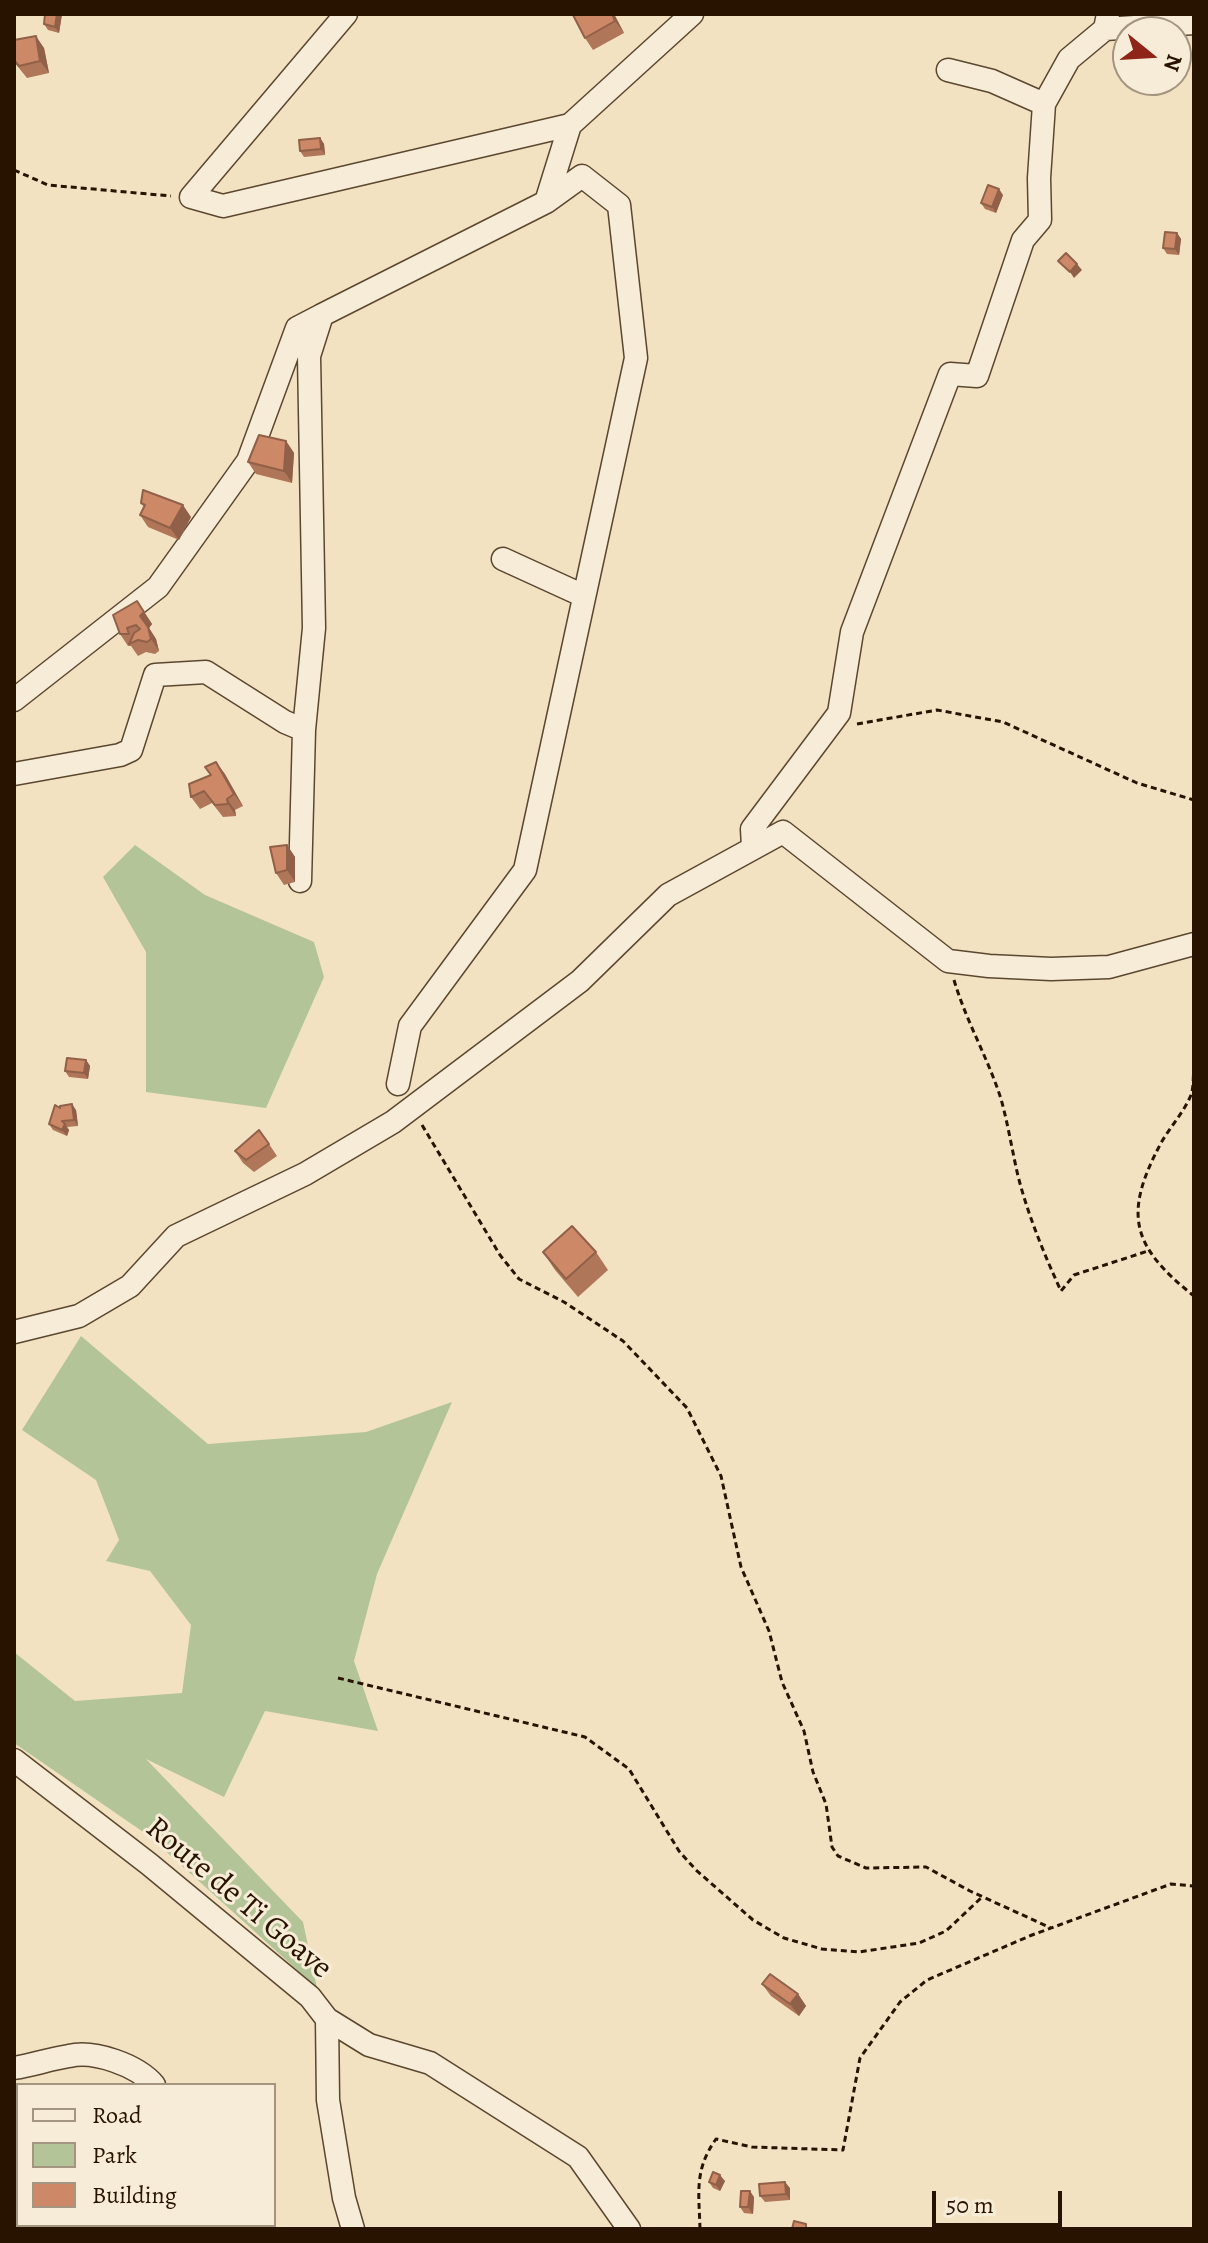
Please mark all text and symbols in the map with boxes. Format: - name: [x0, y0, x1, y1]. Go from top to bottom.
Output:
- north arrow: [1112, 16, 1192, 96]
- text: N: [1156, 51, 1190, 75]
- street label: Route de Ti Goave: [137, 1810, 339, 1988]
- legend: [16, 2083, 276, 2227]
- text: Road: [92, 2099, 142, 2131]
- text: Park: [92, 2139, 137, 2171]
- scale bar: [936, 2175, 1066, 2225]
- text: Building: [92, 2179, 177, 2211]
- text: 50 m: [946, 2189, 994, 2221]

